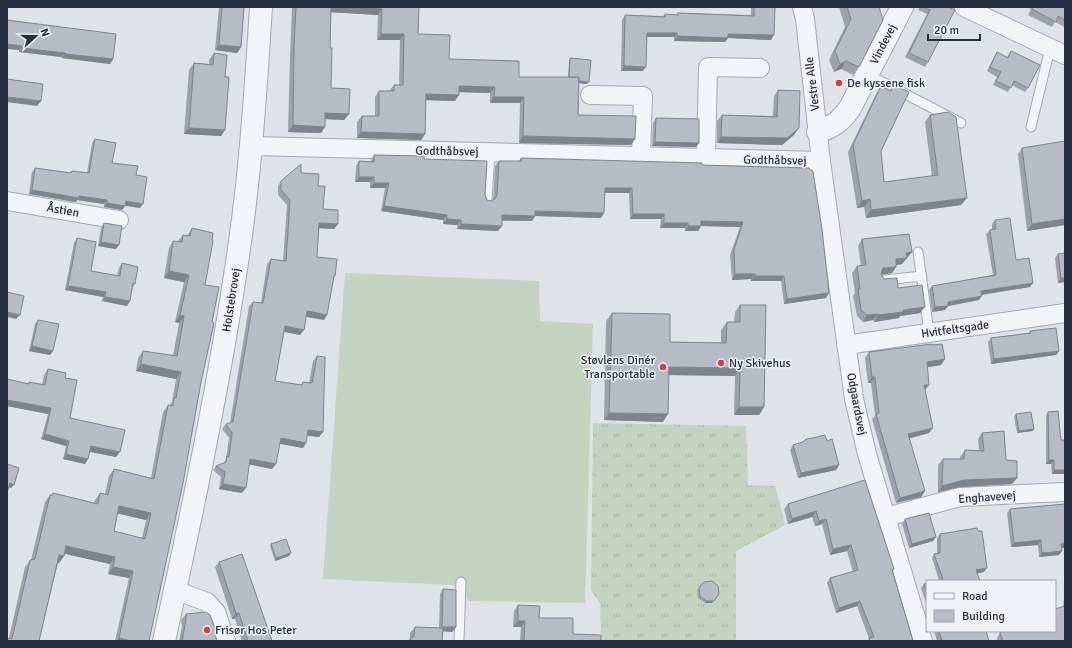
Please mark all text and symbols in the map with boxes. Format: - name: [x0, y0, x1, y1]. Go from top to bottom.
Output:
- north arrow: [16, 16, 56, 56]
- scale bar: [928, 16, 980, 42]
- street label: Vindevej: [867, 21, 900, 67]
- text: 20 m: [934, 23, 959, 38]
- text: N: [37, 27, 52, 38]
- street label: Vestre Alle: [802, 56, 823, 112]
- place label: De kyssene fisk: [847, 76, 925, 91]
- marker: De kyssene fisk: [834, 78, 844, 88]
- street label: Godthåbsvej: [415, 143, 479, 160]
- street label: Godthåbsvej: [743, 152, 807, 169]
- street label: Åstien: [46, 200, 80, 221]
- street label: Holstebrovej: [219, 267, 244, 333]
- street label: Hvitfeltsgade: [920, 317, 990, 342]
- place label: Støvlens Dinér Transportable: [581, 353, 656, 382]
- place label: Ny Skivehus: [729, 356, 791, 371]
- marker: Ny Skivehus: [716, 358, 726, 368]
- marker: Støvlens Dinér Transportable: [658, 362, 668, 372]
- street label: Odgaardsvej: [843, 372, 870, 437]
- street label: Enghavevej: [958, 488, 1016, 507]
- legend: [926, 580, 1056, 632]
- text: Road: [962, 589, 988, 604]
- text: Building: [962, 609, 1005, 624]
- place label: Frisør Hos Peter: [215, 623, 297, 638]
- marker: Frisør Hos Peter: [202, 625, 212, 635]

